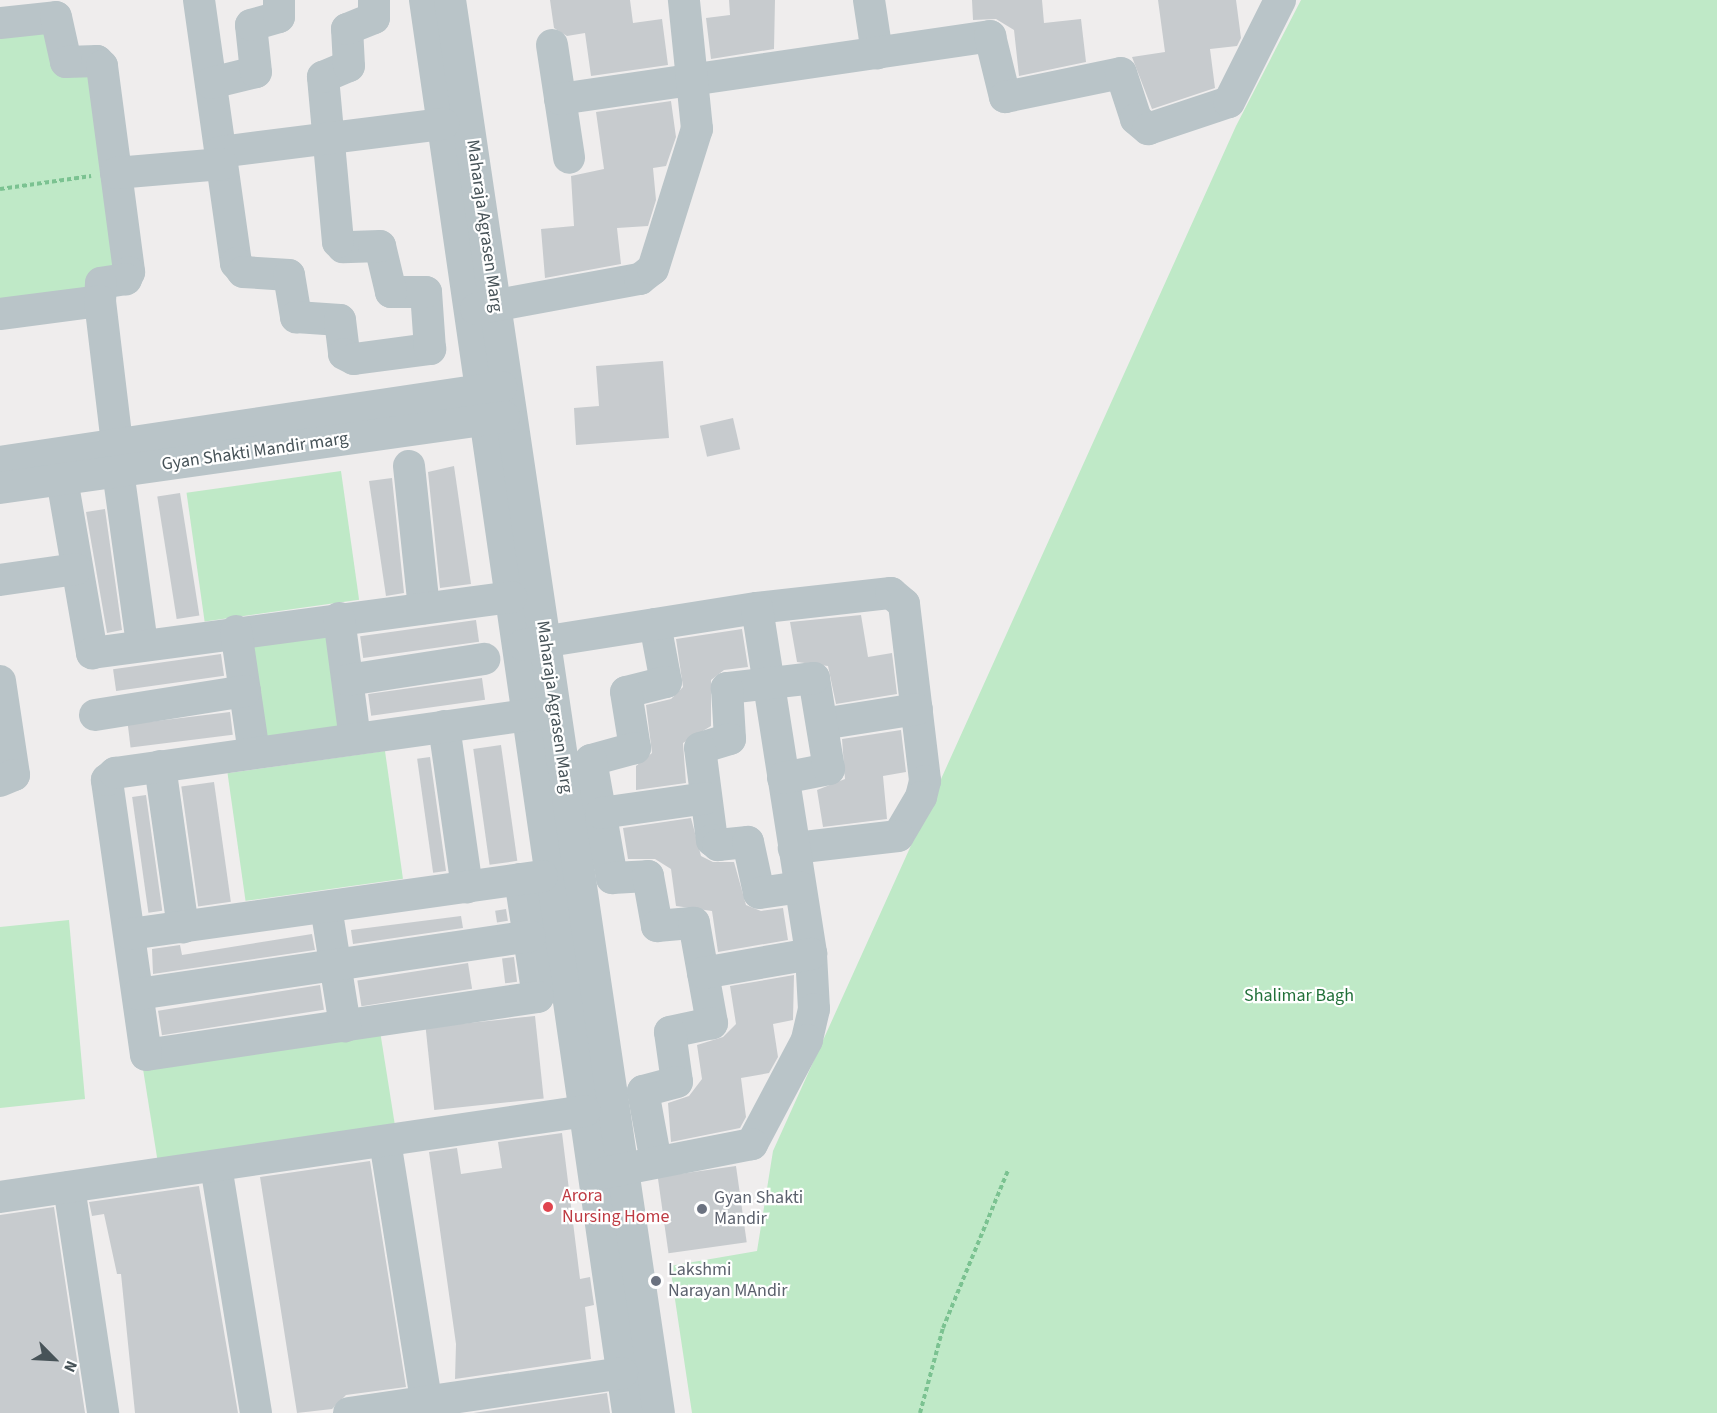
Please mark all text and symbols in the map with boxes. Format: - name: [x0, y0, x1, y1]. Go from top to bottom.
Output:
- street label: Maharaja Agrasen Marg: [461, 138, 507, 314]
- street label: Gyan Shakti Mandir marg: [160, 428, 350, 476]
- street label: Maharaja Agrasen Marg: [531, 619, 577, 795]
- park label: Shalimar Bagh: [1244, 985, 1354, 1007]
- place label: Arora Nursing Home: [562, 1186, 669, 1228]
- place label: Gyan Shakti Mandir: [714, 1188, 803, 1230]
- marker: Arora Nursing Home: [539, 1198, 557, 1216]
- marker: Gyan Shakti Mandir: [695, 1202, 709, 1216]
- place label: Lakshmi Narayan MAndir: [668, 1260, 788, 1302]
- marker: Lakshmi Narayan MAndir: [649, 1274, 663, 1288]
- north arrow: [24, 1329, 84, 1389]
- text: N: [58, 1357, 83, 1376]

